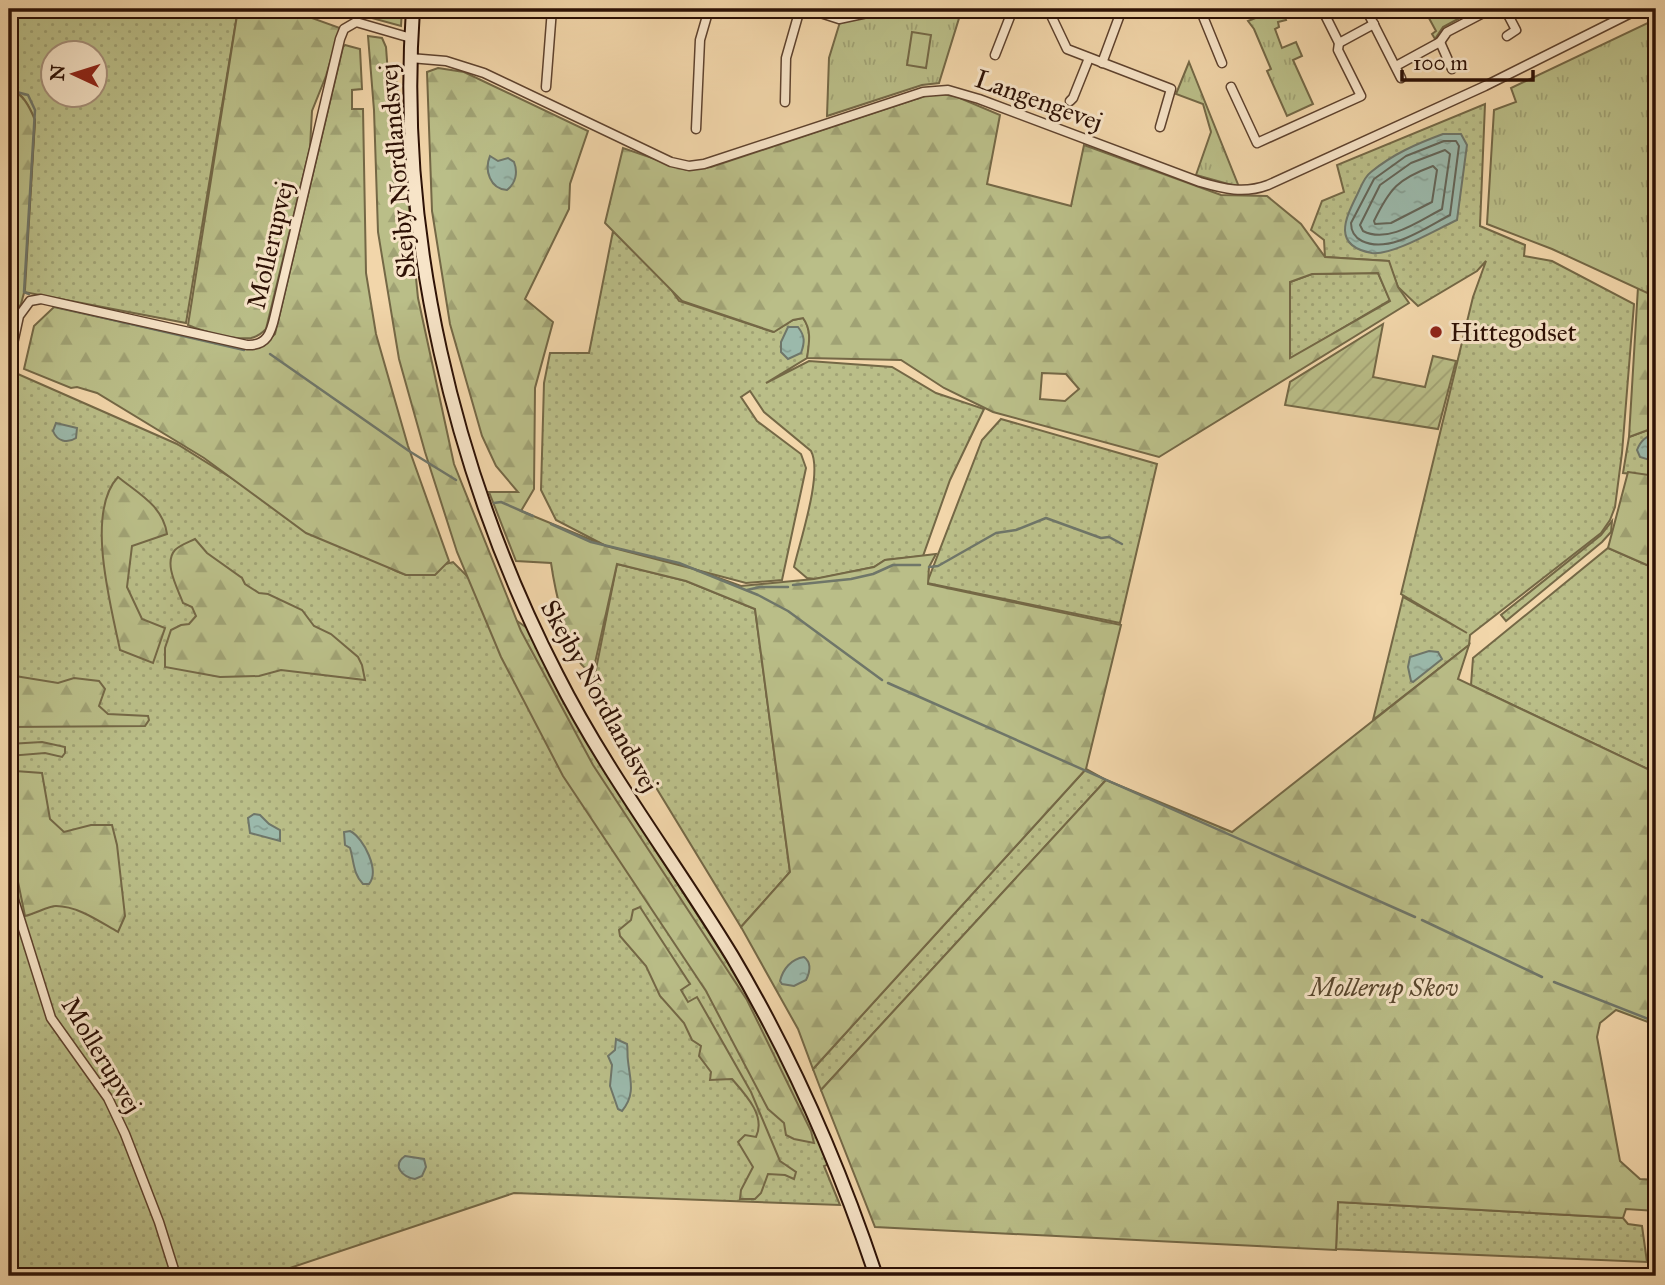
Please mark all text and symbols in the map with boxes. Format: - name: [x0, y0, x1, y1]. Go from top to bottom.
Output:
- north arrow: [38, 38, 108, 108]
- scale bar: [1402, 38, 1534, 82]
- text: 100 m: [1413, 50, 1468, 76]
- street label: Skejby Nordlandsvej: [372, 62, 422, 280]
- street label: Langengevej: [971, 62, 1107, 138]
- text: N: [46, 64, 70, 82]
- street label: Mollerupvej: [240, 178, 300, 312]
- place label: Hittegodset: [1450, 316, 1577, 348]
- marker: Hittegodset: [1428, 324, 1444, 340]
- street label: Skejby Nordlandsvej: [534, 594, 666, 798]
- park label: Mollerup Skov: [1306, 971, 1459, 1004]
- street label: Mollerupvej: [55, 991, 149, 1119]

